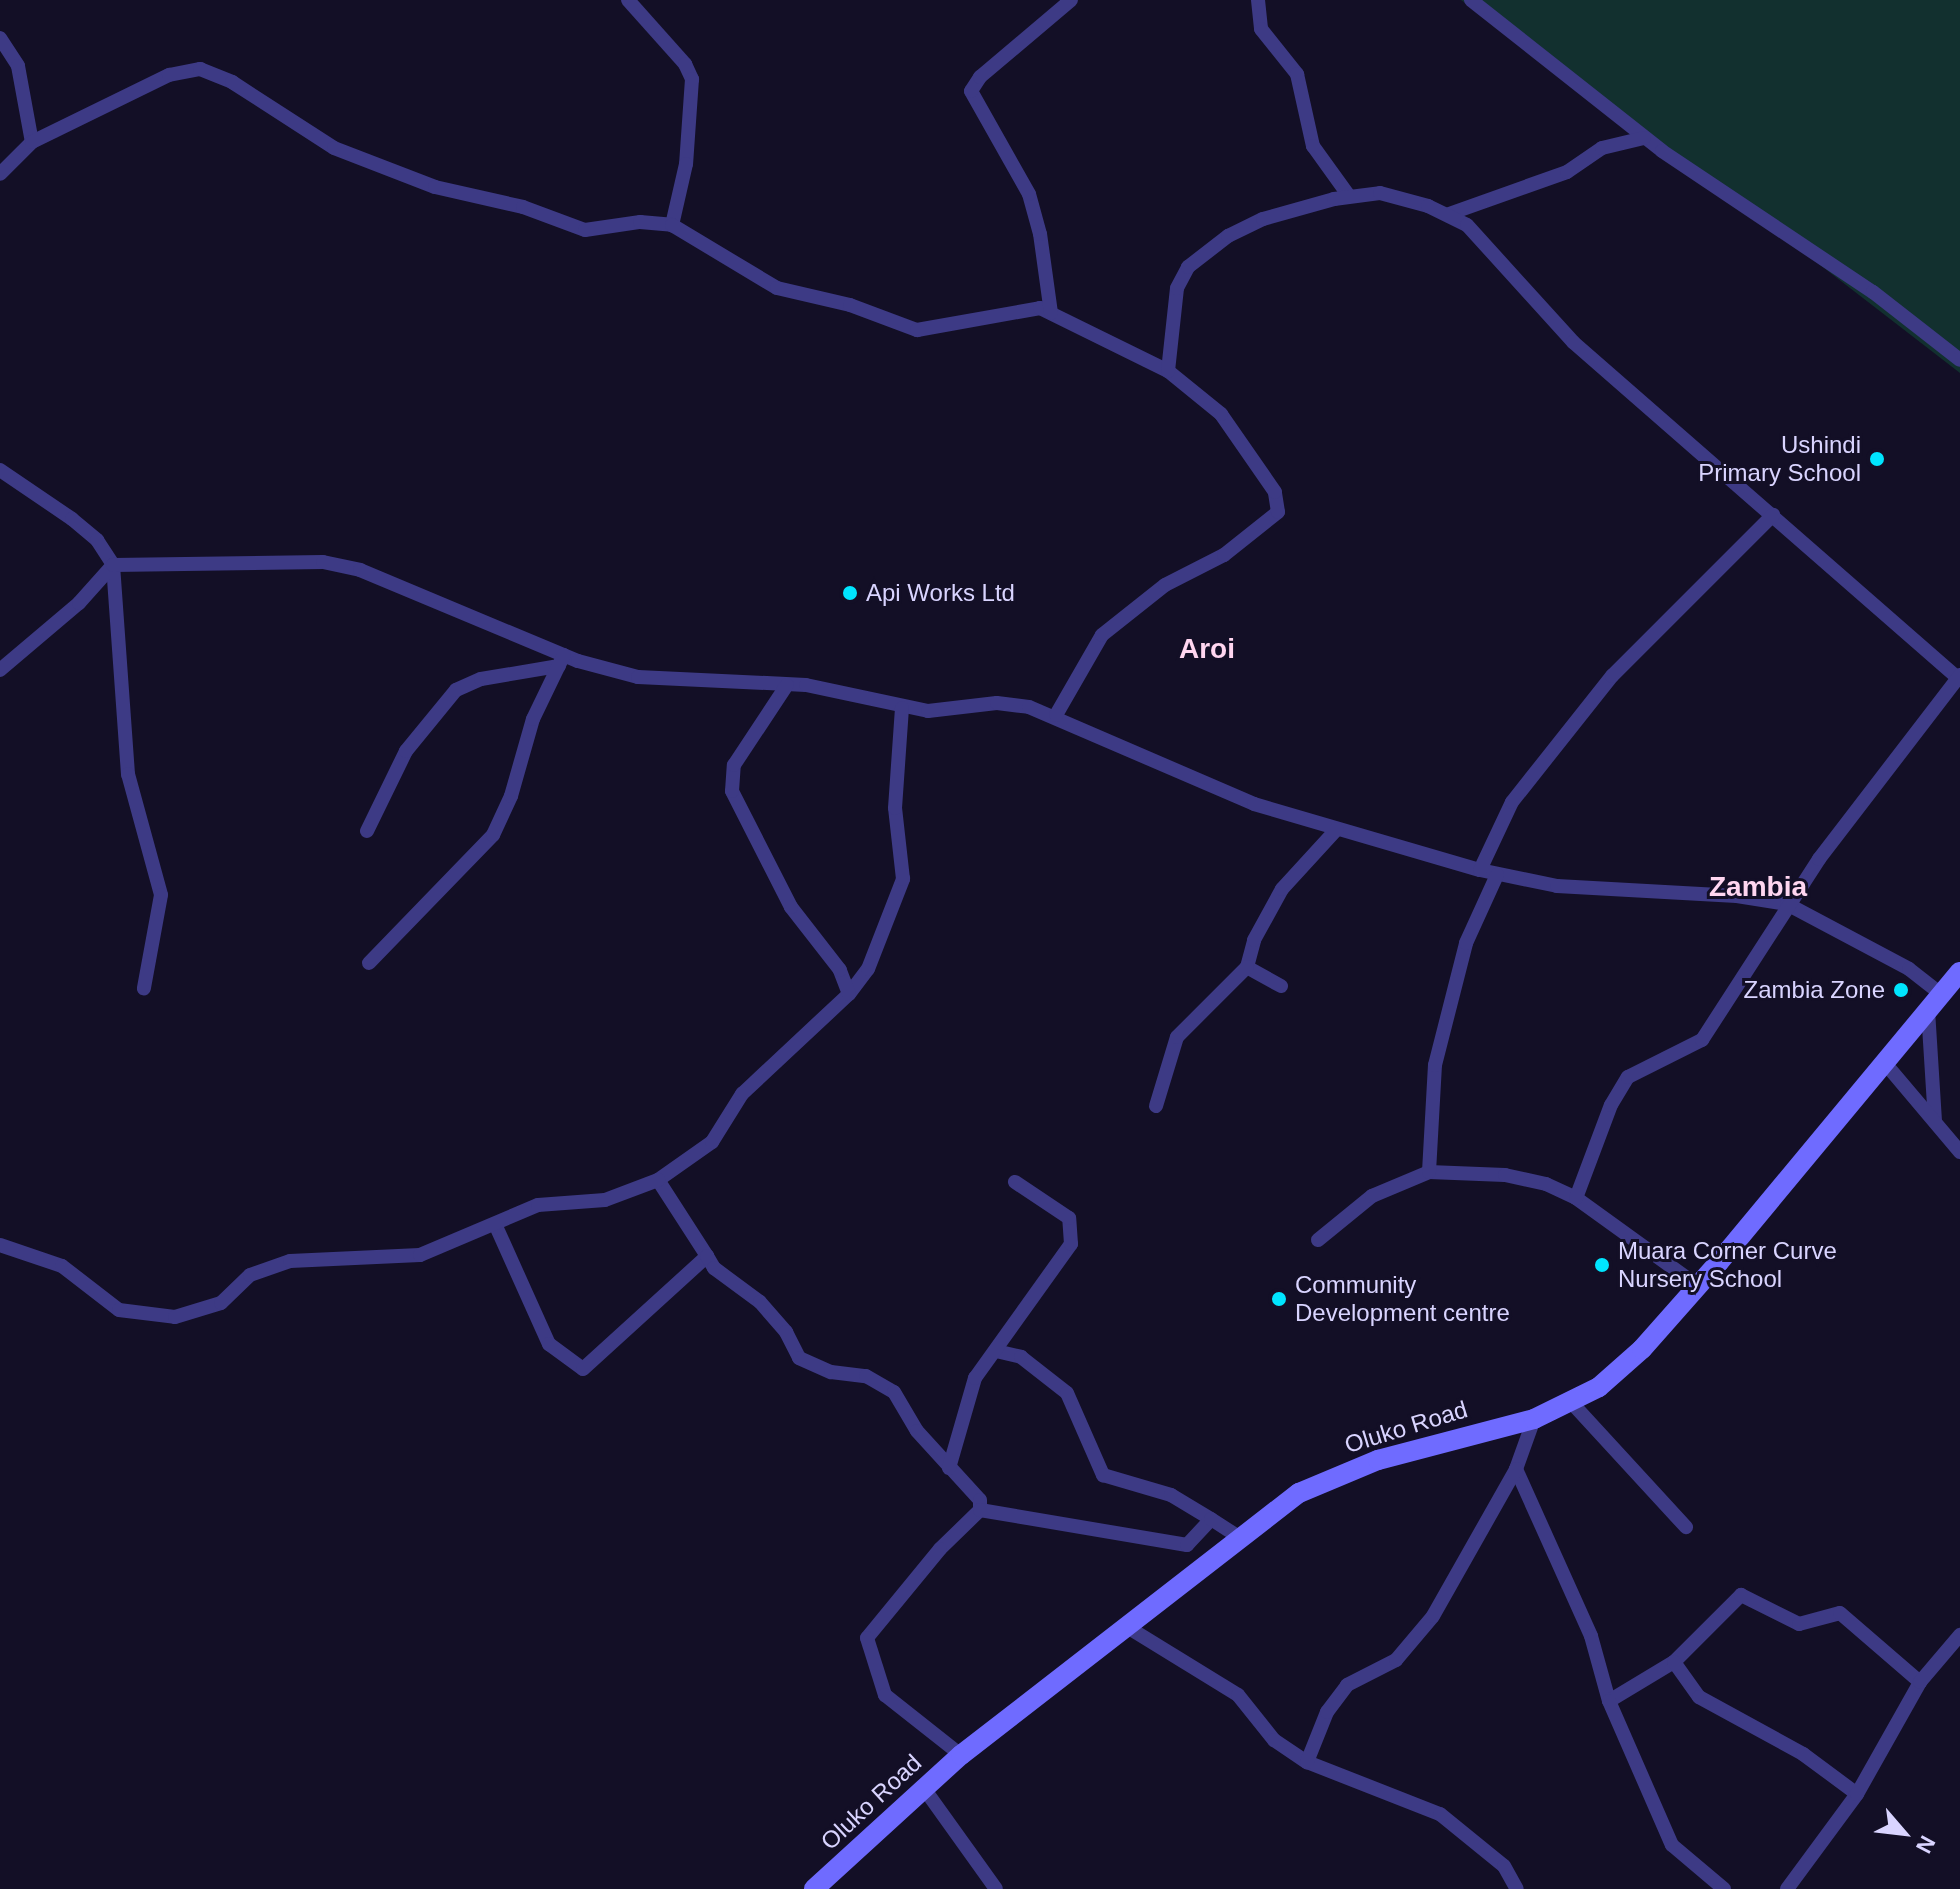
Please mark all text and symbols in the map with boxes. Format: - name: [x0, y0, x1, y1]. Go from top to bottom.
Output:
- place label: Ushindi Primary School: [1698, 431, 1861, 487]
- marker: Ushindi Primary School: [1868, 450, 1886, 468]
- place label: Api Works Ltd: [866, 579, 1015, 607]
- marker: Api Works Ltd: [841, 584, 859, 602]
- district label: Aroi: [1179, 632, 1235, 666]
- district label: Zambia: [1709, 870, 1807, 904]
- place label: Zambia Zone: [1744, 976, 1885, 1004]
- marker: Zambia Zone: [1892, 981, 1910, 999]
- place label: Muara Corner Curve Nursery School: [1618, 1237, 1837, 1293]
- marker: Muara Corner Curve Nursery School: [1593, 1256, 1611, 1274]
- place label: Community Development centre: [1295, 1271, 1510, 1327]
- marker: Community Development centre: [1270, 1290, 1288, 1308]
- street label: Oluko Road: [1341, 1395, 1471, 1459]
- street label: Oluko Road: [815, 1748, 927, 1856]
- north arrow: [1864, 1793, 1944, 1873]
- text: N: [1911, 1832, 1940, 1857]

